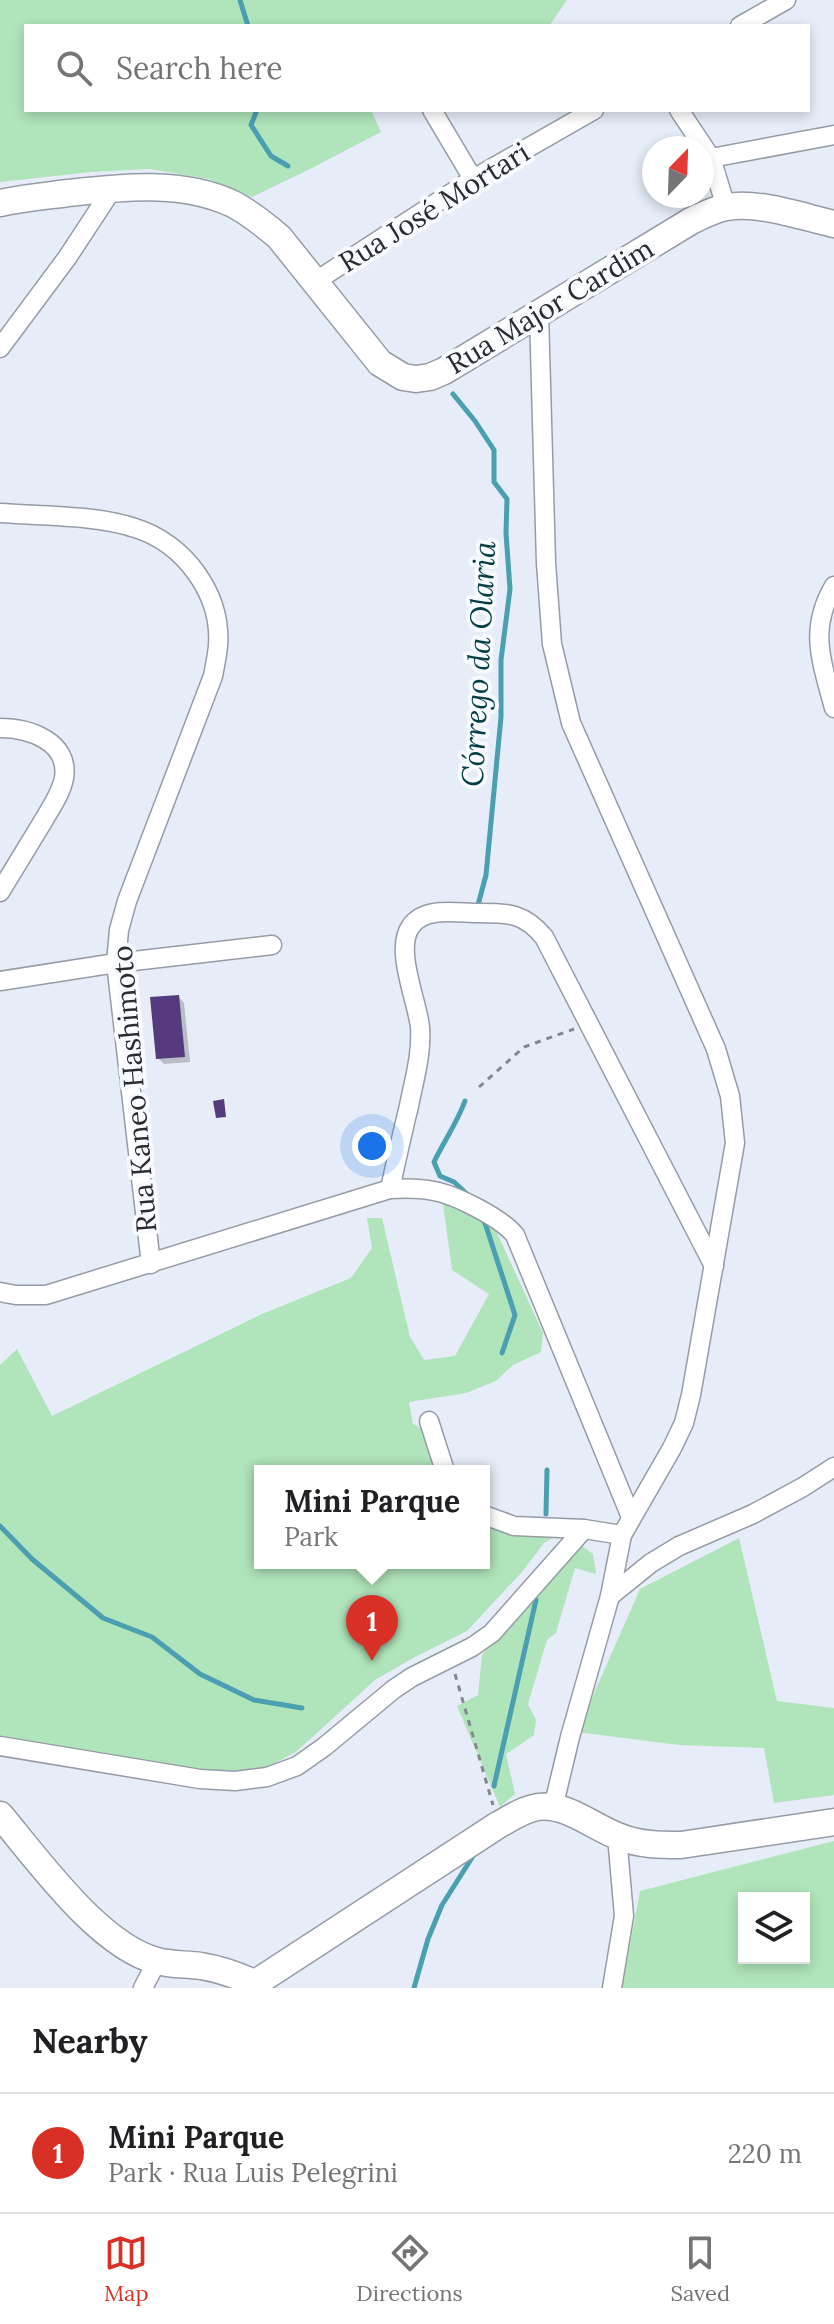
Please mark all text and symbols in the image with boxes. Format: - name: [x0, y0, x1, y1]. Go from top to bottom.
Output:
- search box: [24, 24, 810, 112]
- icon: search: [52, 46, 96, 90]
- text: Search here: [116, 49, 283, 87]
- street label: Rua José Mortari: [332, 134, 536, 280]
- north arrow: [642, 136, 714, 208]
- street label: Rua Major Cardim: [440, 230, 660, 382]
- water label: Córrego da Olaria: [453, 540, 503, 788]
- street label: Rua Kaneo Hashimoto: [104, 944, 164, 1234]
- your location: [352, 1126, 392, 1166]
- popup: [254, 1465, 490, 1569]
- text: Mini Parque: [284, 1482, 460, 1520]
- text: Park: [284, 1520, 338, 1553]
- pin: 1: [346, 1595, 398, 1661]
- map controls: [738, 1892, 810, 1964]
- button: layers: [738, 1892, 810, 1964]
- text: Nearby: [32, 2019, 148, 2062]
- text: Mini Parque: [108, 2118, 284, 2156]
- text: 1: [53, 2137, 63, 2170]
- text: 220 m: [728, 2137, 802, 2170]
- text: Park · Rua Luis Pelegrini: [108, 2156, 398, 2189]
- tab: Map: [104, 2231, 149, 2307]
- tab: Directions: [356, 2231, 463, 2307]
- tab: Saved: [671, 2231, 730, 2307]

